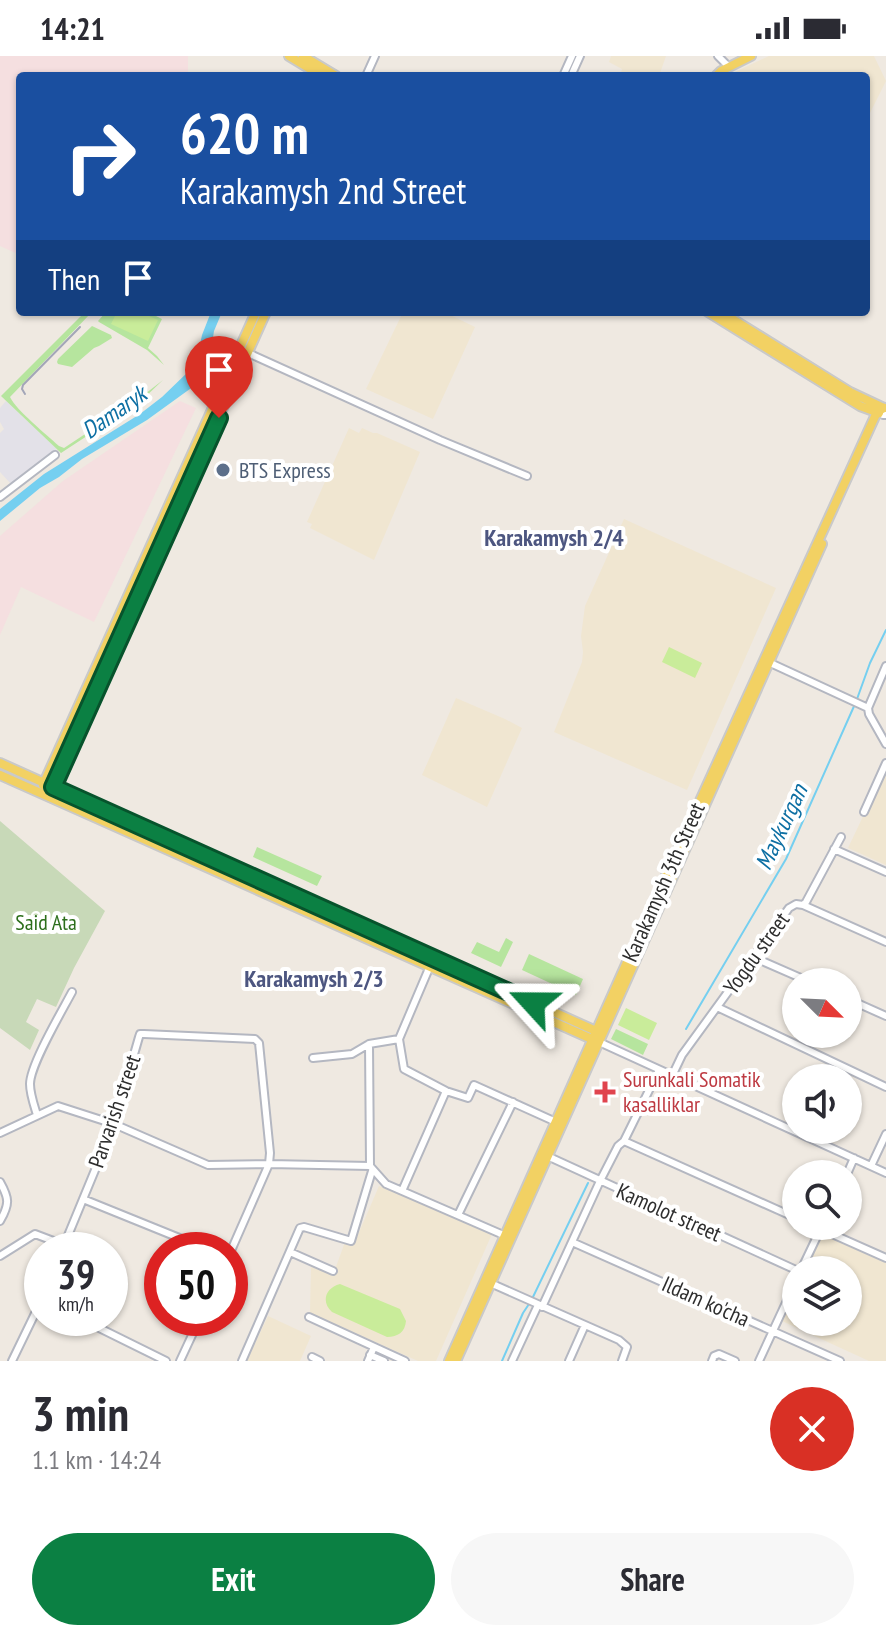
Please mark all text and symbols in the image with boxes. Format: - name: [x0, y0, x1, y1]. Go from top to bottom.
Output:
- text: 14:21: [40, 9, 105, 48]
- text: 620 m: [180, 97, 309, 169]
- icon: right: [48, 104, 152, 208]
- text: Karakamysh 2nd Street: [180, 167, 466, 214]
- icon: arrive: [116, 256, 160, 300]
- text: Then: [48, 259, 100, 298]
- pin: [185, 336, 253, 418]
- icon: arrive: [197, 348, 241, 392]
- water label: Damaryk: [75, 377, 155, 445]
- place label: BTS Express: [239, 456, 331, 484]
- marker: BTS Express: [214, 461, 232, 479]
- district label: Karakamysh 2/4: [484, 522, 624, 553]
- water label: Maykurgan: [748, 778, 815, 875]
- street label: Karakamysh 3th Street: [615, 798, 711, 966]
- street label: Yogdu street: [717, 906, 795, 1000]
- park label: Said Ata: [15, 908, 77, 936]
- position arrow: [491, 961, 575, 1045]
- district label: Karakamysh 2/3: [244, 963, 384, 994]
- north arrow: [782, 968, 862, 1048]
- map controls: [782, 968, 862, 1336]
- street label: Parvarish street: [82, 1051, 146, 1171]
- button: sound: [782, 1064, 862, 1144]
- place label: Surunkali Somatik kasalliklar: [623, 1065, 761, 1118]
- marker: Surunkali Somatik kasalliklar: [594, 1081, 616, 1103]
- button: search: [782, 1160, 862, 1240]
- street label: Kamolot street: [612, 1176, 726, 1248]
- speed limit sign: 50: [144, 1232, 248, 1336]
- text: 39: [57, 1248, 95, 1300]
- button: layers: [782, 1256, 862, 1336]
- street label: Ildam ko'cha: [658, 1269, 754, 1333]
- text: km/h: [58, 1291, 94, 1317]
- text: 3 min: [32, 1382, 129, 1444]
- button: close: [770, 1387, 854, 1471]
- text: 1.1 km · 14:24: [32, 1443, 161, 1476]
- button: Exit: [32, 1533, 435, 1625]
- button: Share: [451, 1533, 854, 1625]

